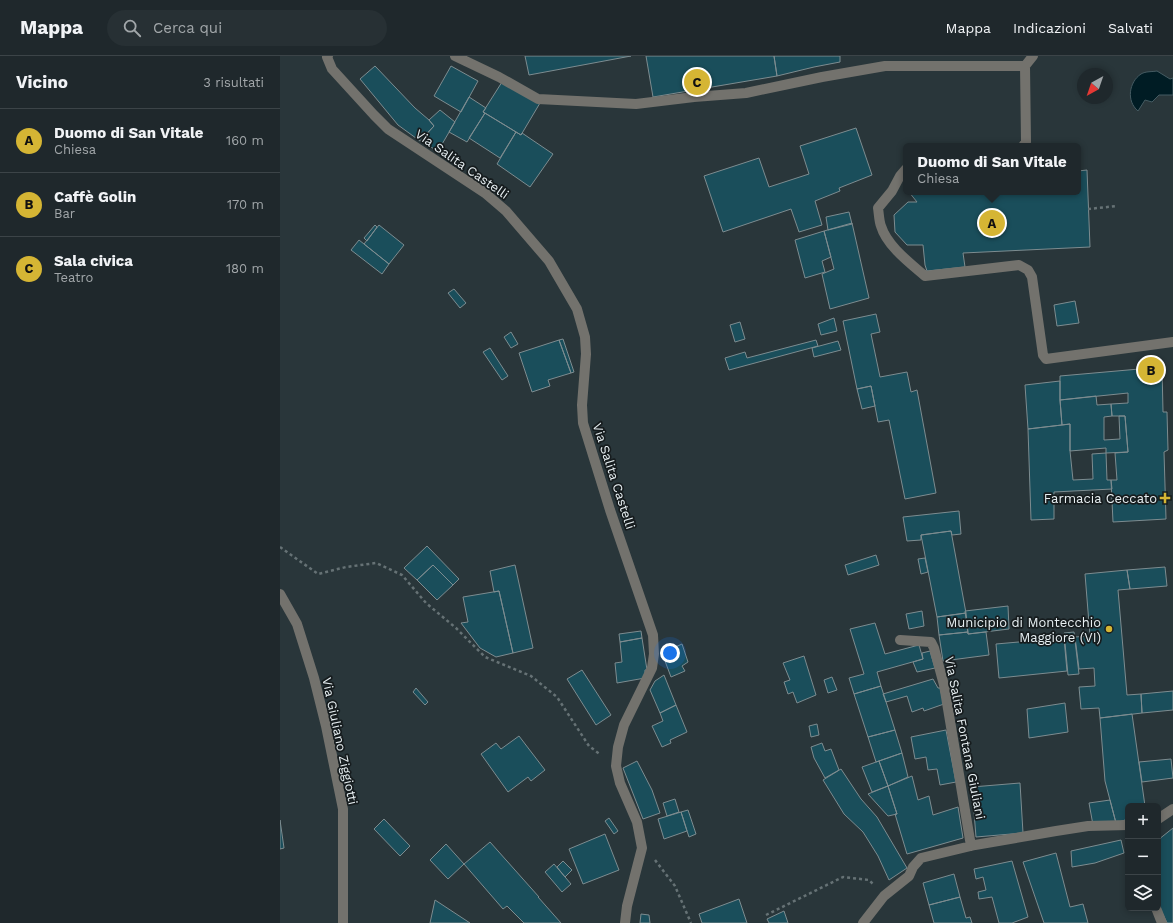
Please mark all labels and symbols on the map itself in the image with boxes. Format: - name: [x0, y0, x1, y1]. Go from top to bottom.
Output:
- pin: C: [684, 67, 710, 97]
- north arrow: [1077, 68, 1113, 104]
- street label: Via Salita Castelli: [412, 126, 512, 202]
- pin: A: [979, 208, 1005, 238]
- pin: B: [1138, 355, 1164, 385]
- street label: Via Salita Castelli: [590, 421, 638, 531]
- place label: Farmacia Ceccato: [1044, 491, 1157, 506]
- marker: Farmacia Ceccato: [1160, 493, 1170, 503]
- place label: Municipio di Montecchio Maggiore (VI): [946, 615, 1101, 645]
- marker: Municipio di Montecchio Maggiore (VI): [1104, 624, 1114, 634]
- your location: [660, 643, 680, 663]
- street label: Via Salita Fontana Giuliani: [942, 655, 988, 821]
- street label: Via Giuliano Ziggiotti: [319, 676, 361, 806]

